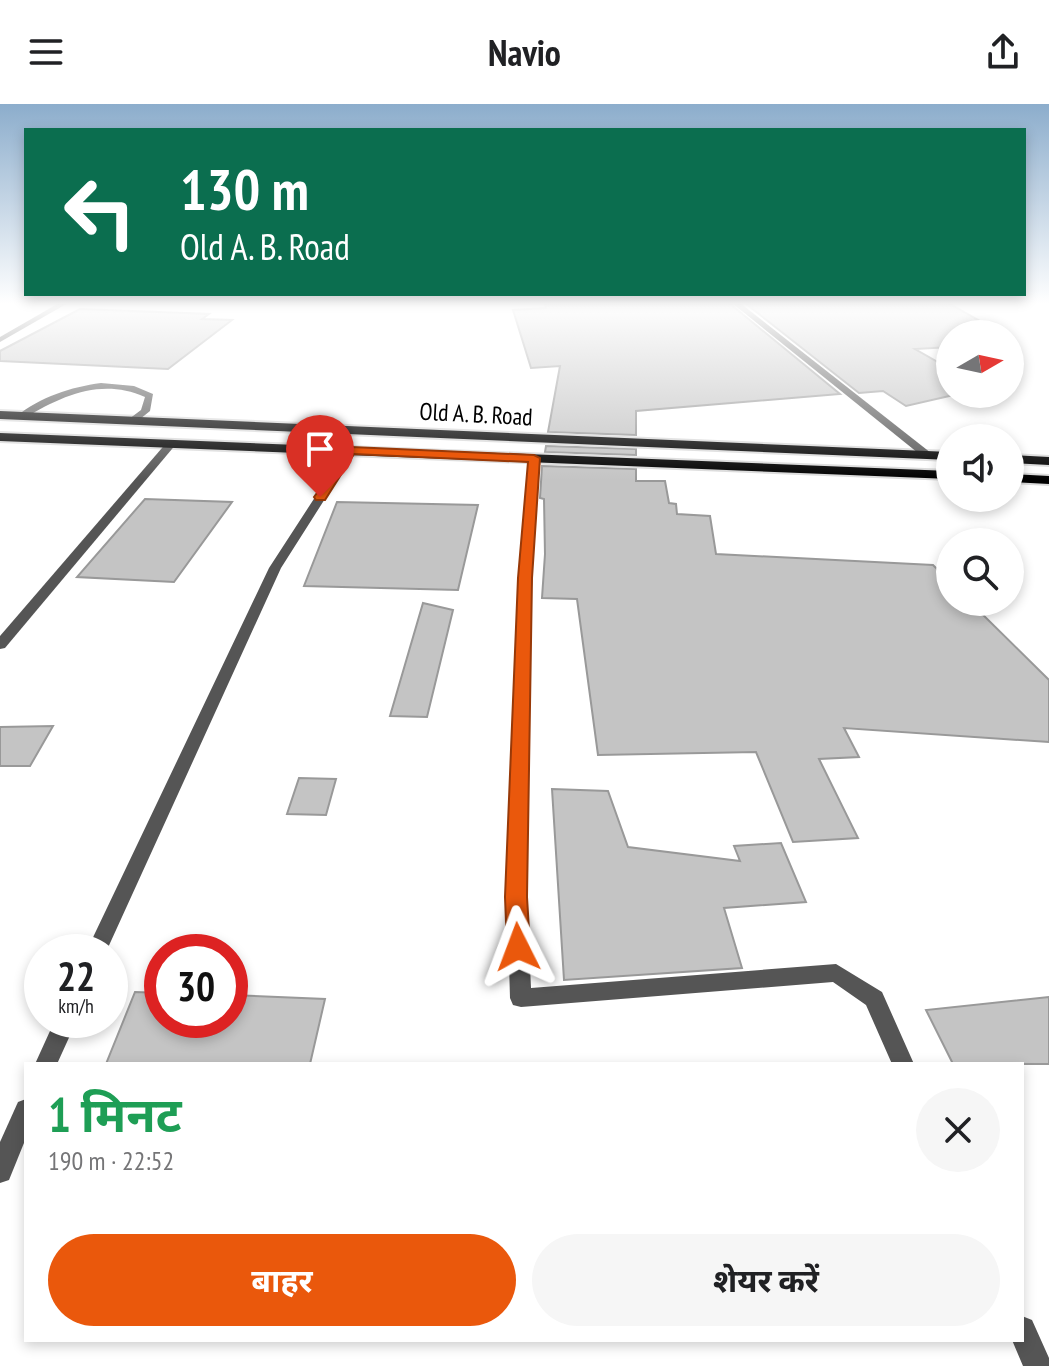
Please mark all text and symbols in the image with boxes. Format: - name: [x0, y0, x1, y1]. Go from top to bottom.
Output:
- text: Navio: [488, 29, 561, 76]
- icon: menu: [24, 30, 68, 74]
- icon: share: [981, 30, 1025, 74]
- text: 130 m: [180, 153, 309, 225]
- icon: left: [48, 160, 152, 264]
- text: Old A. B. Road: [180, 223, 350, 270]
- north arrow: [936, 320, 1024, 408]
- map controls: [936, 320, 1024, 616]
- street label: Old A. B. Road: [419, 396, 533, 432]
- pin: [286, 415, 354, 497]
- button: sound: [936, 424, 1024, 512]
- icon: arrive: [298, 427, 342, 471]
- button: search: [936, 528, 1024, 616]
- position arrow: [476, 905, 560, 989]
- speed limit sign: 30: [144, 934, 248, 1038]
- text: 22: [57, 950, 95, 1002]
- text: km/h: [58, 993, 94, 1019]
- text: 1 मिनट: [48, 1083, 182, 1145]
- button: close: [916, 1088, 1000, 1172]
- text: 190 m · 22:52: [48, 1144, 174, 1177]
- button: बाहर: [48, 1234, 516, 1326]
- button: शेयर करें: [532, 1234, 1000, 1326]

